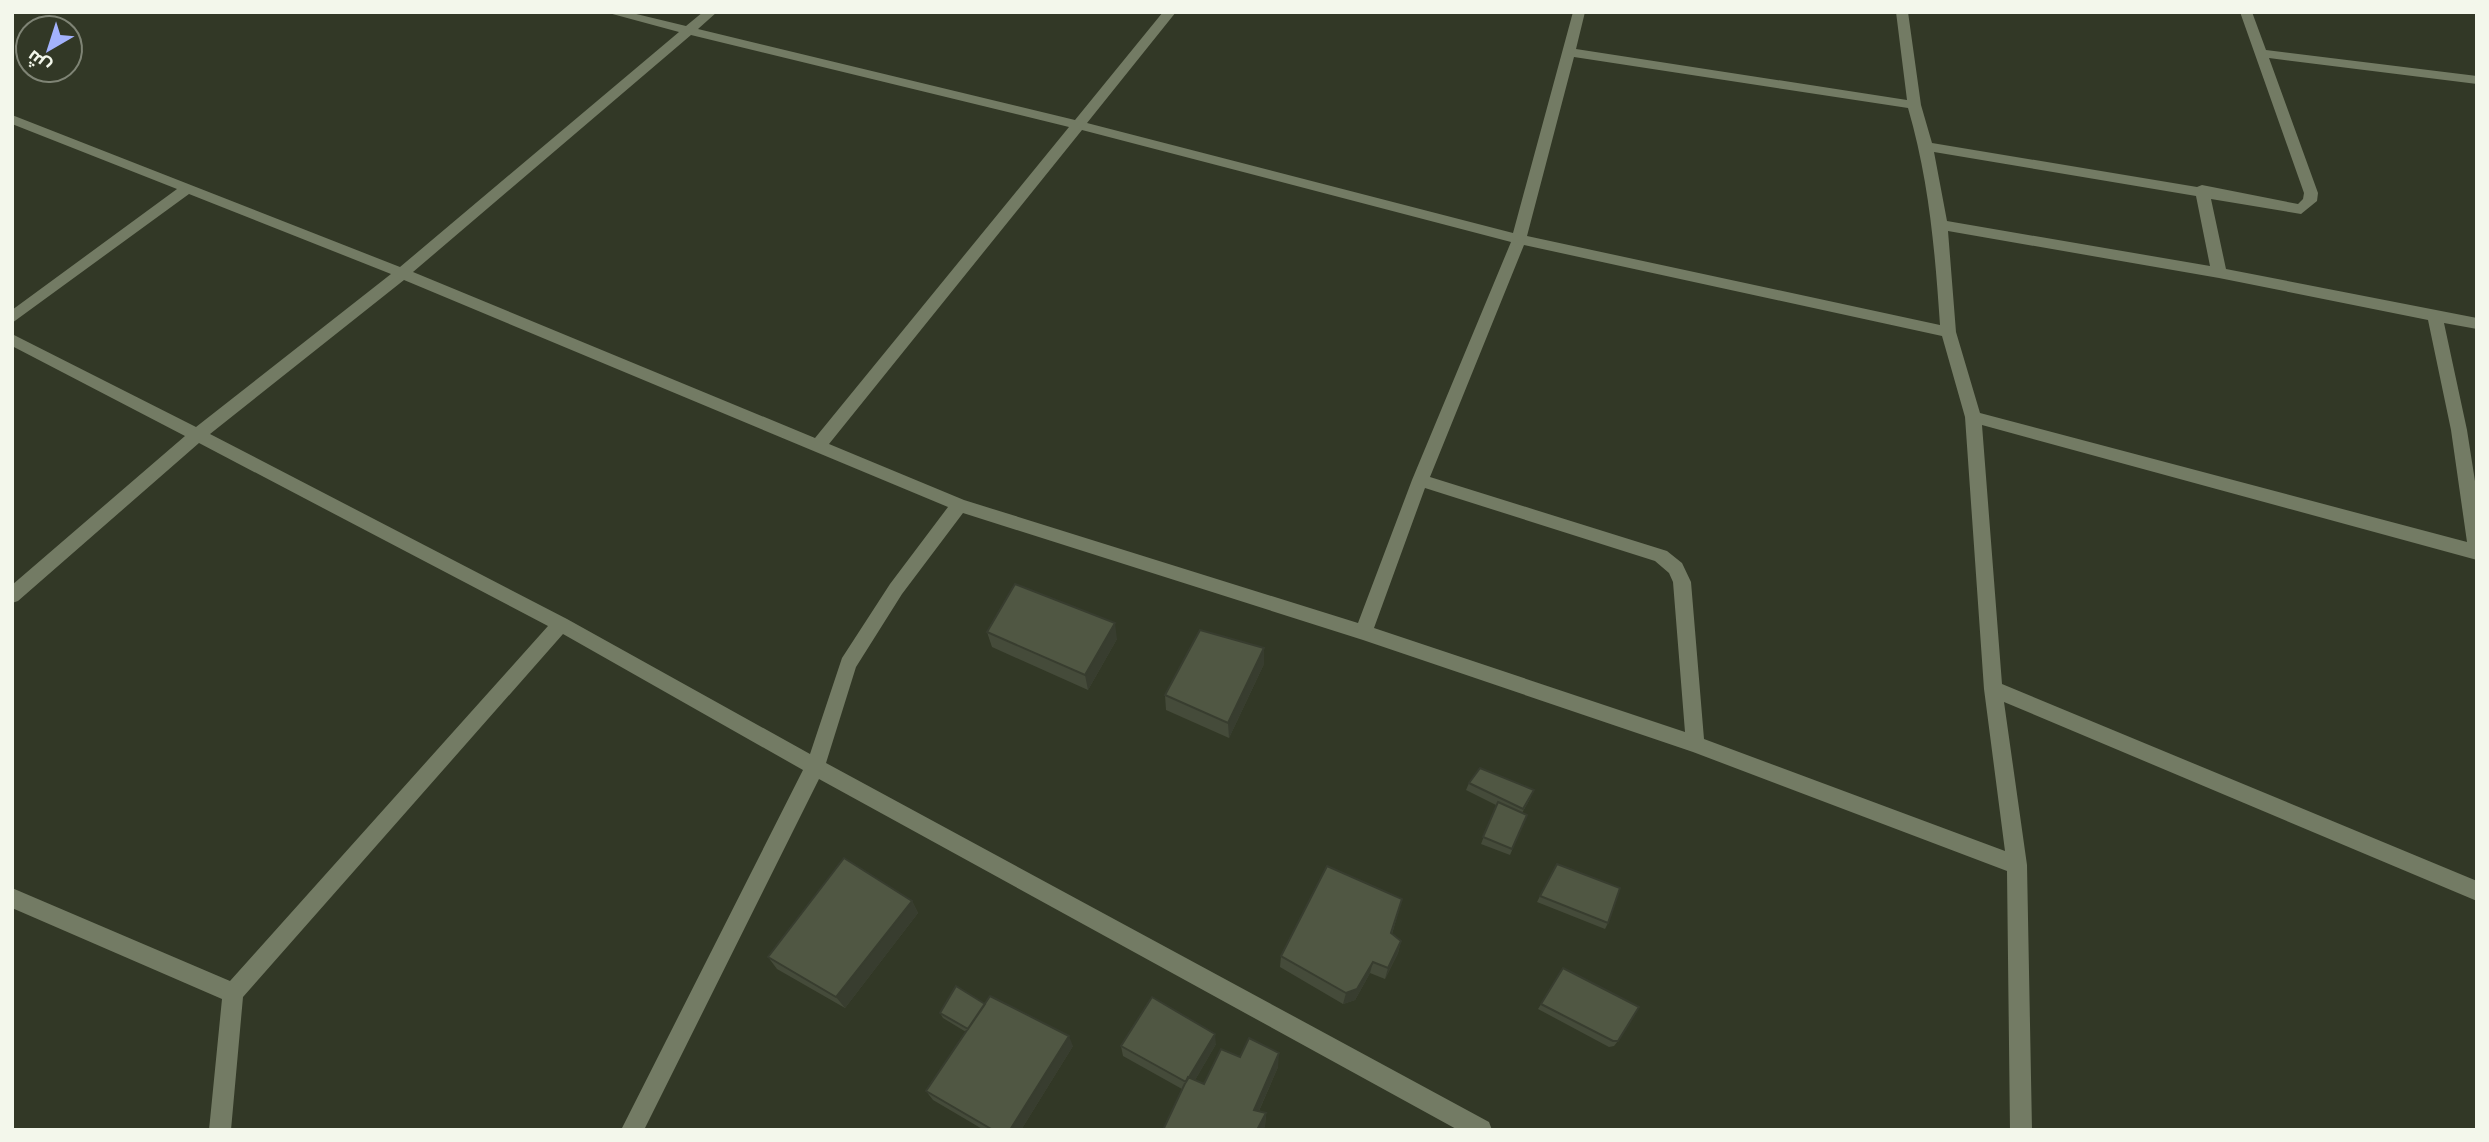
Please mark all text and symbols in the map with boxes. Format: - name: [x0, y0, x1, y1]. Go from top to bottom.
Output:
- north arrow: [14, 14, 84, 84]
- text: ش: [23, 45, 55, 77]

